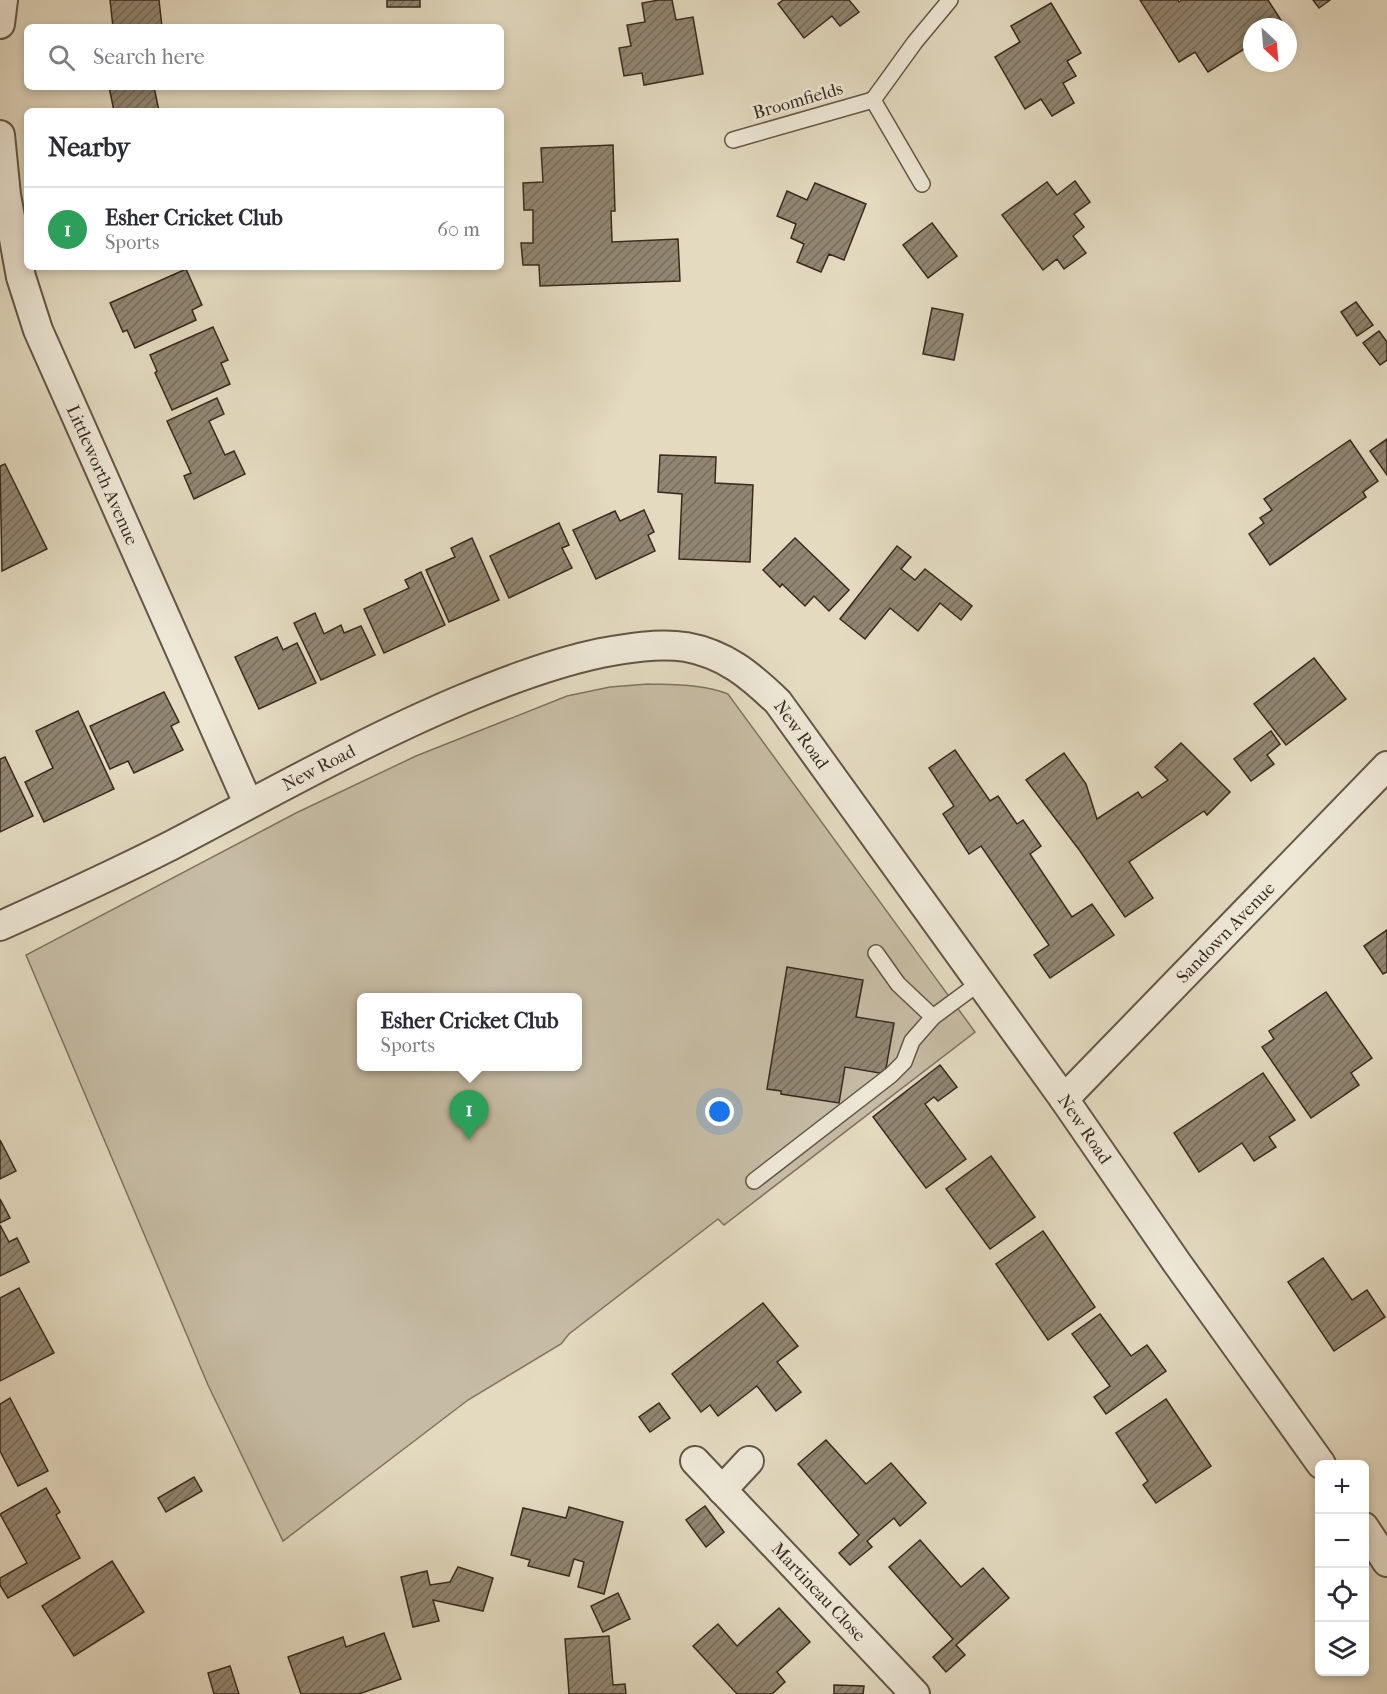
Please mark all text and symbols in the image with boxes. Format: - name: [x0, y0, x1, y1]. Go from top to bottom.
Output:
- north arrow: [1243, 18, 1297, 72]
- search box: [24, 24, 504, 90]
- icon: search: [45, 41, 78, 74]
- text: Search here: [93, 44, 205, 70]
- street label: Broomfields: [751, 78, 846, 124]
- text: Nearby: [48, 132, 130, 163]
- text: Esher Cricket Club: [105, 205, 283, 231]
- text: 1: [64, 218, 71, 241]
- text: 60 m: [437, 218, 480, 241]
- text: Sports: [105, 231, 159, 254]
- street label: Littleworth Avenue: [62, 402, 143, 548]
- street label: New Road: [770, 696, 833, 773]
- street label: New Road: [279, 740, 359, 795]
- street label: Sandown Avenue: [1172, 878, 1279, 987]
- popup: [357, 993, 582, 1071]
- text: Esher Cricket Club: [381, 1008, 558, 1034]
- text: Sports: [381, 1034, 435, 1057]
- pin: 1: [450, 1090, 488, 1140]
- street label: New Road: [1054, 1091, 1116, 1168]
- your location: [705, 1097, 734, 1126]
- map controls: [1315, 1460, 1369, 1676]
- button: +: [1315, 1460, 1369, 1514]
- button: −: [1315, 1514, 1369, 1568]
- street label: Martineau Close: [767, 1538, 870, 1646]
- button: locate: [1315, 1568, 1369, 1622]
- button: layers: [1315, 1622, 1369, 1676]

